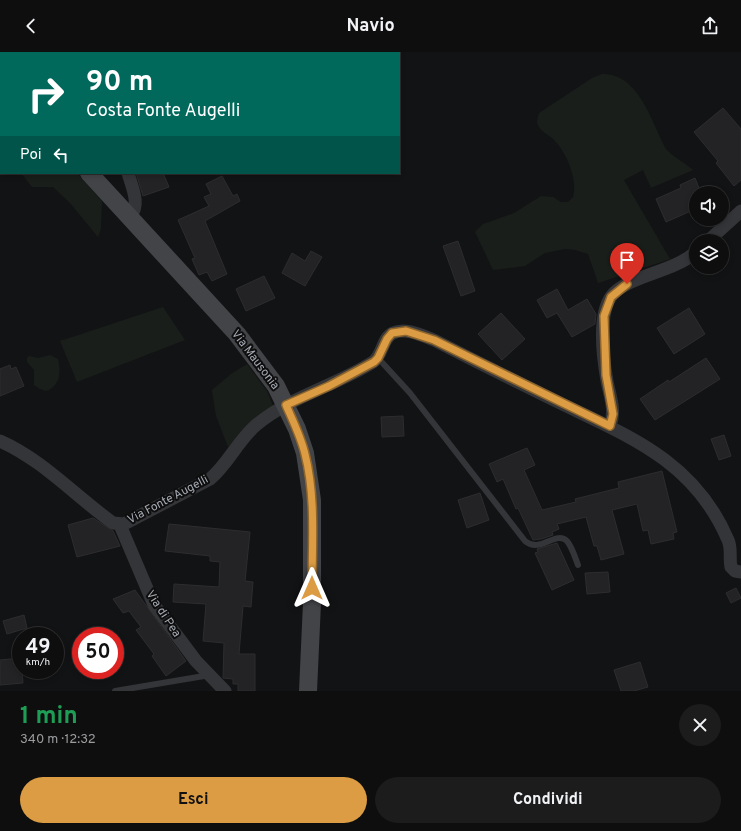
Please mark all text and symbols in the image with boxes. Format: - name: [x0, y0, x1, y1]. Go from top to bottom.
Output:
- icon: back: [20, 15, 42, 37]
- text: Navio: [346, 15, 395, 38]
- icon: share: [699, 15, 721, 37]
- text: 90 m: [86, 65, 153, 101]
- icon: right: [20, 68, 72, 120]
- text: Costa Fonte Augelli: [86, 100, 240, 123]
- icon: left: [50, 144, 72, 166]
- text: Poi: [20, 146, 42, 165]
- map controls: [689, 186, 729, 274]
- button: sound: [689, 186, 729, 226]
- button: layers: [689, 234, 729, 274]
- pin: [610, 243, 644, 284]
- icon: arrive: [616, 249, 638, 271]
- street label: Via Mausonia: [227, 327, 283, 393]
- street label: Via Fonte Augelli: [125, 472, 211, 528]
- position arrow: [291, 567, 333, 609]
- street label: Via di Pea: [142, 587, 184, 641]
- speed limit sign: 50: [72, 627, 124, 679]
- text: 49: [25, 635, 51, 661]
- text: km/h: [26, 656, 50, 669]
- text: 1 min: [20, 702, 78, 732]
- button: close: [679, 704, 721, 746]
- text: 340 m · 12:32: [20, 732, 96, 748]
- button: Esci: [20, 777, 367, 823]
- button: Condividi: [375, 777, 721, 823]

